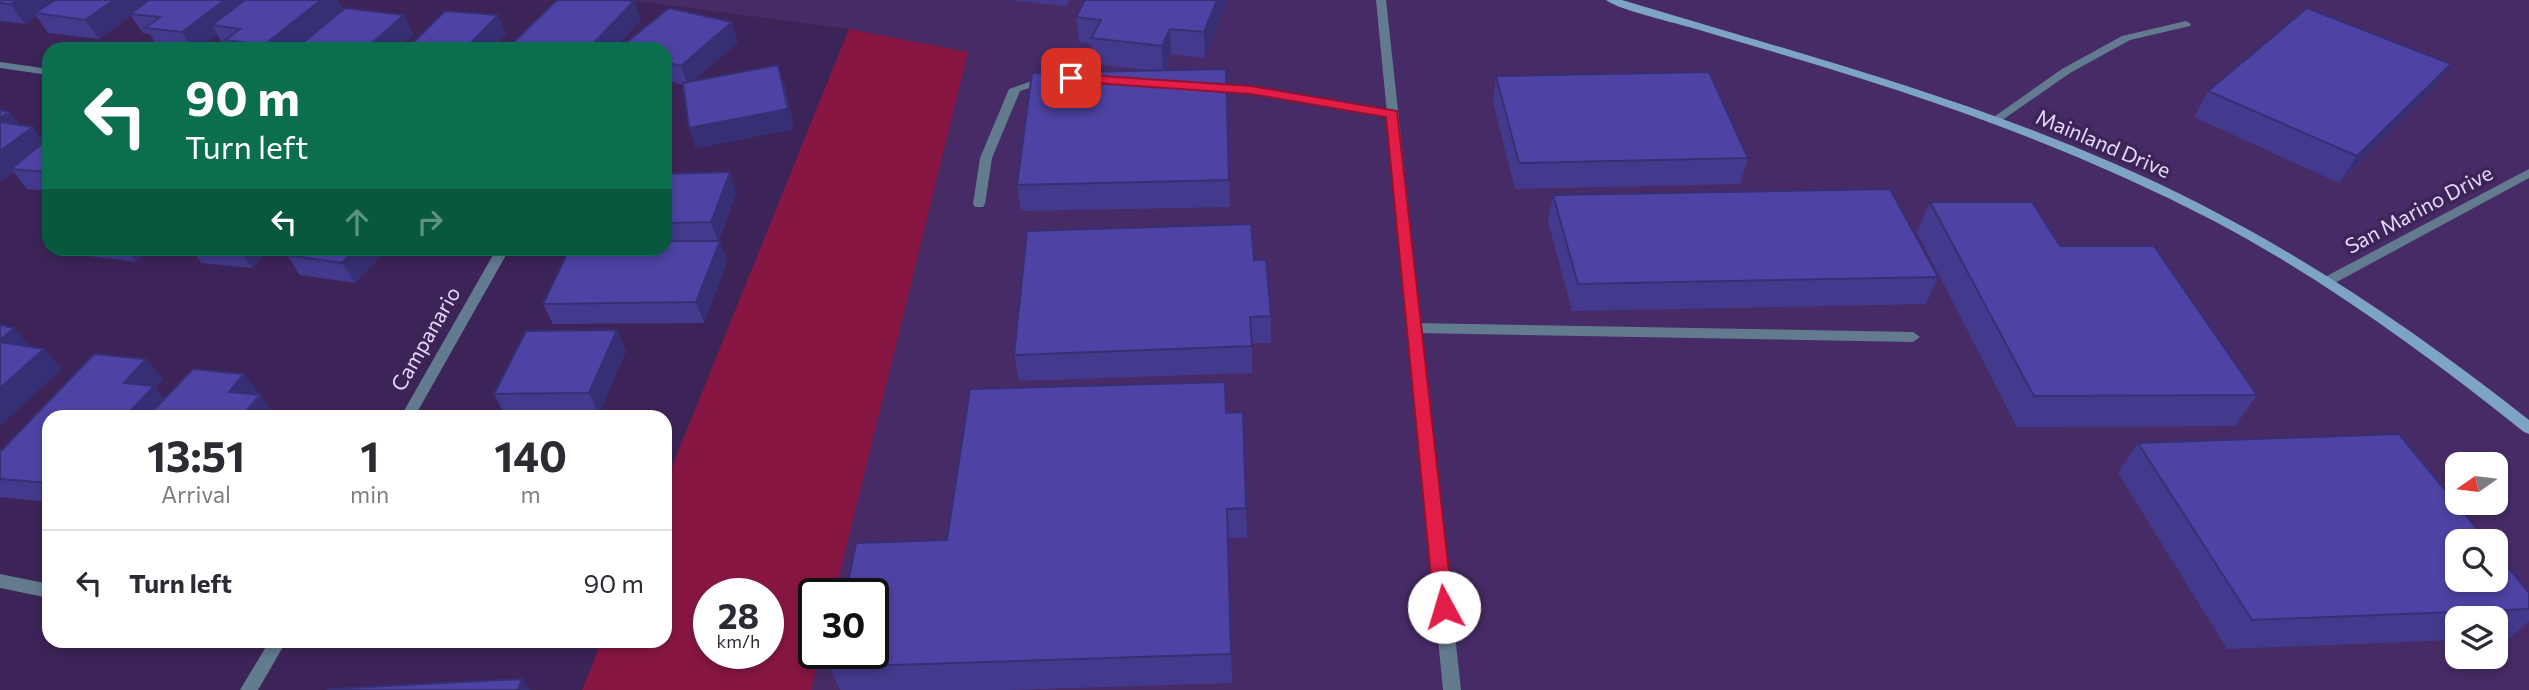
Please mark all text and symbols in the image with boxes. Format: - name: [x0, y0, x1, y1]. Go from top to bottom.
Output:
- pin: [1041, 48, 1101, 108]
- icon: arrive: [1052, 59, 1090, 97]
- text: 90 m: [185, 66, 300, 126]
- icon: left: [70, 70, 161, 161]
- street label: Mainland Drive: [2033, 103, 2175, 182]
- text: Turn left: [185, 126, 309, 166]
- street label: San Marino Drive: [2340, 159, 2496, 258]
- icon: left: [265, 203, 303, 241]
- icon: ahead: [338, 203, 376, 241]
- icon: right: [411, 203, 449, 241]
- street label: Campanario: [385, 282, 465, 395]
- text: 13:51: [147, 429, 245, 481]
- text: 1: [360, 429, 379, 481]
- text: 140: [494, 429, 567, 481]
- north arrow: [2445, 452, 2508, 514]
- map controls: [2445, 452, 2508, 669]
- text: Arrival: [161, 480, 231, 508]
- text: min: [350, 480, 389, 508]
- text: m: [521, 480, 541, 508]
- button: search: [2445, 529, 2508, 592]
- icon: left: [70, 564, 108, 602]
- text: Turn left: [129, 567, 232, 598]
- text: 90 m: [584, 567, 644, 598]
- position arrow: [1407, 570, 1481, 644]
- speed limit sign: 30: [798, 578, 889, 669]
- text: 28: [718, 593, 759, 636]
- button: layers: [2445, 606, 2508, 669]
- text: km/h: [717, 630, 760, 652]

